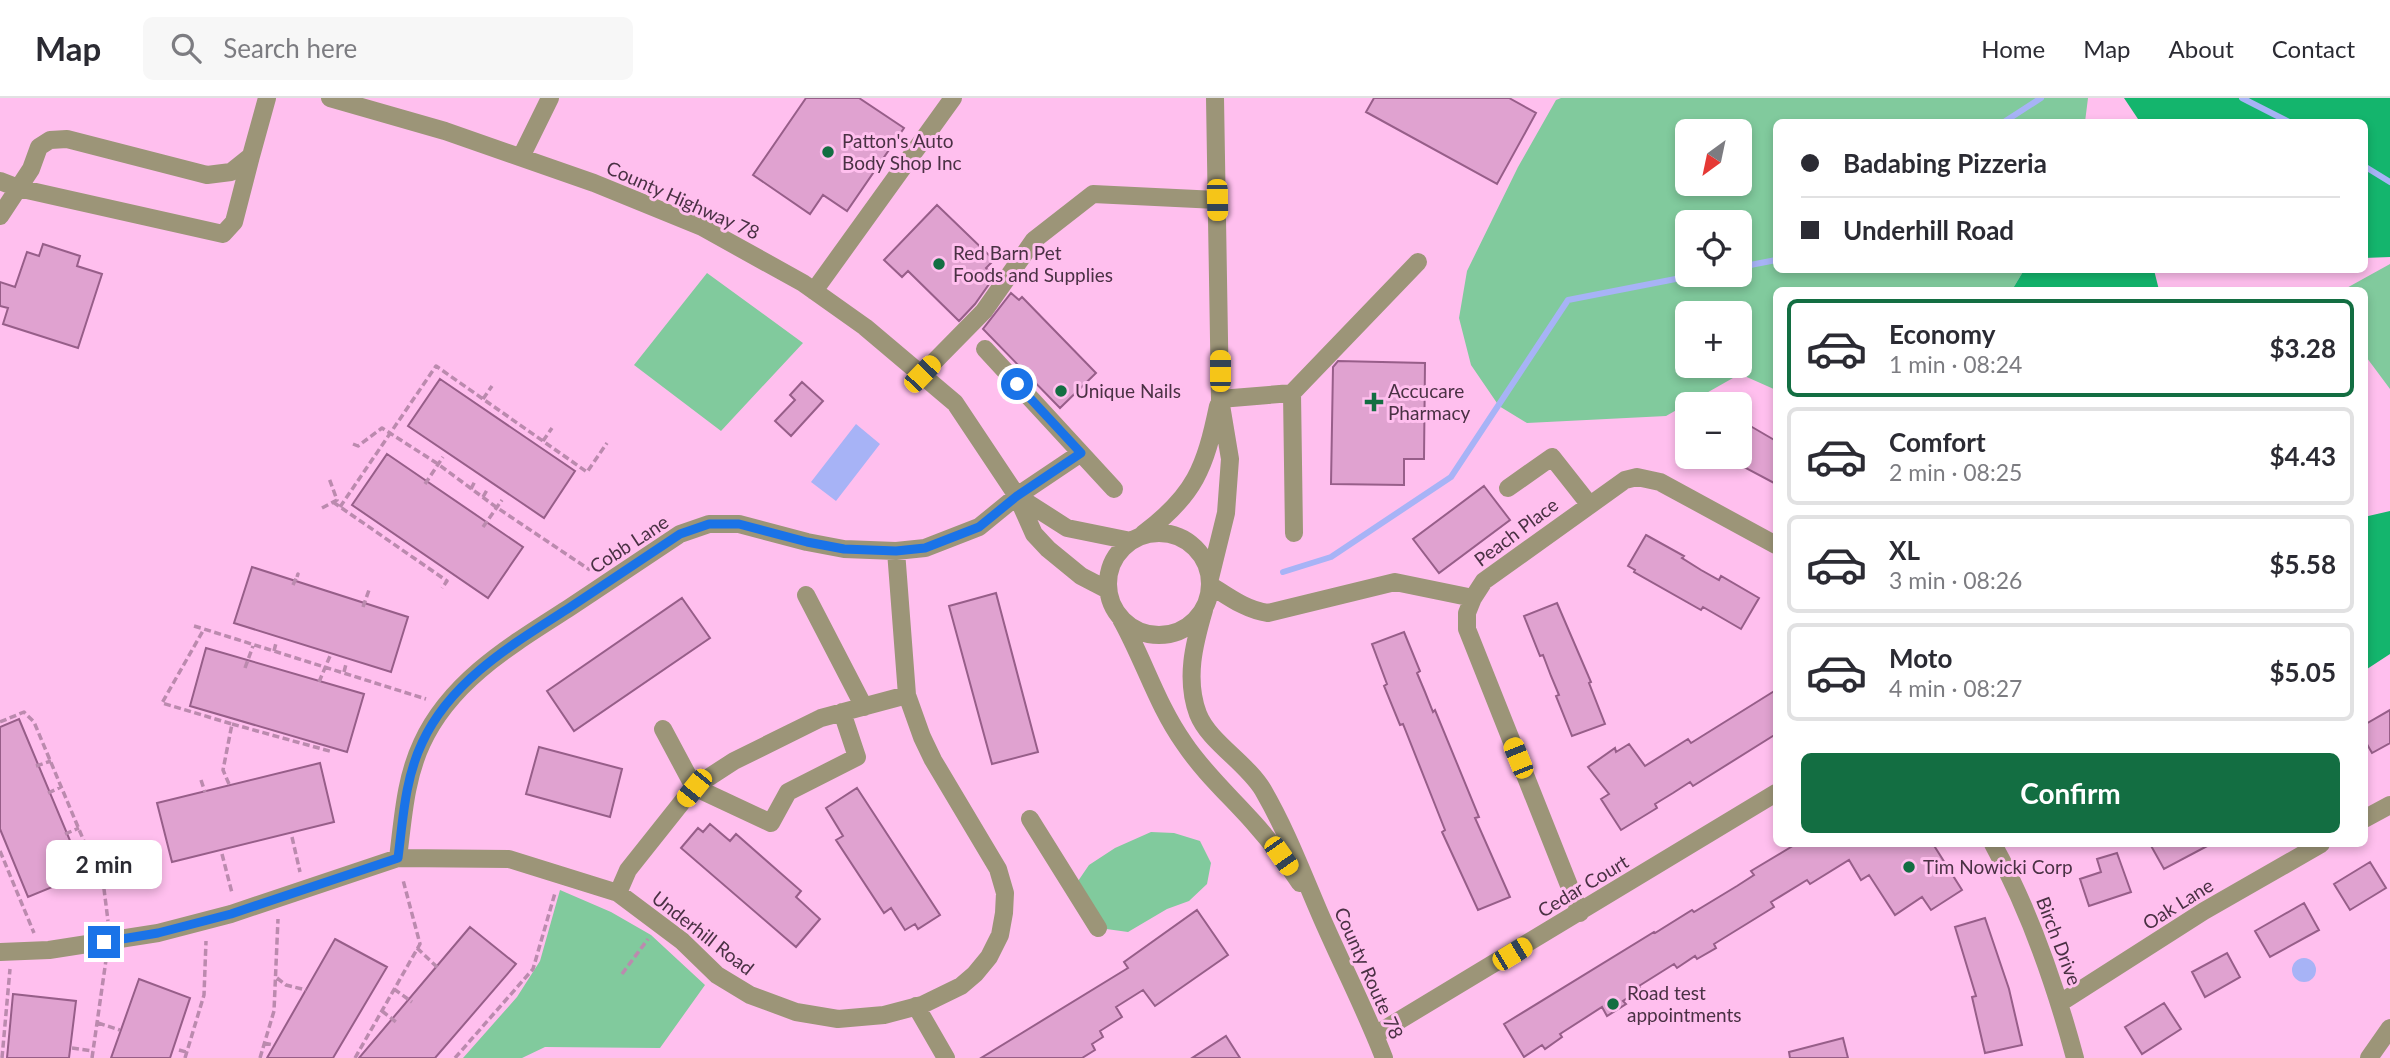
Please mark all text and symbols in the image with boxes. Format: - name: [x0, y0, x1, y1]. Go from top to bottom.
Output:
- search box: [143, 17, 633, 80]
- text: Map: [35, 28, 101, 68]
- icon: search: [167, 29, 205, 67]
- text: Search here: [223, 32, 357, 64]
- text: Home: [1981, 34, 2045, 63]
- text: Map: [2083, 34, 2131, 63]
- text: About: [2169, 34, 2234, 63]
- text: Contact: [2272, 34, 2355, 63]
- north arrow: [1675, 119, 1752, 196]
- map controls: [1675, 119, 1752, 469]
- place label: Patton's Auto Body Shop Inc: [842, 129, 962, 174]
- marker: Patton's Auto Body Shop Inc: [820, 144, 836, 160]
- text: Badabing Pizzeria: [1843, 147, 2047, 179]
- street label: County Highway 78: [603, 155, 763, 244]
- car: [1207, 179, 1228, 221]
- button: locate: [1675, 210, 1752, 287]
- text: Underhill Road: [1843, 214, 2014, 246]
- place label: Red Barn Pet Foods and Supplies: [953, 241, 1113, 286]
- marker: Red Barn Pet Foods and Supplies: [931, 256, 947, 272]
- button: +: [1675, 301, 1752, 378]
- icon: car: [1805, 317, 1868, 380]
- text: Economy: [1889, 318, 1995, 350]
- text: $3.28: [2270, 332, 2336, 364]
- car: [1210, 350, 1231, 392]
- text: 1 min · 08:24: [1889, 350, 2022, 378]
- car: [900, 352, 945, 396]
- route start: [1001, 368, 1033, 400]
- place label: Unique Nails: [1075, 379, 1181, 402]
- place label: Accucare Pharmacy: [1388, 379, 1470, 424]
- marker: Unique Nails: [1053, 383, 1069, 399]
- button: −: [1675, 392, 1752, 469]
- marker: Accucare Pharmacy: [1366, 394, 1382, 410]
- icon: car: [1805, 425, 1868, 488]
- text: Comfort: [1889, 426, 1986, 458]
- text: $4.43: [2270, 440, 2336, 472]
- text: 2 min · 08:25: [1889, 458, 2022, 486]
- street label: Peach Place: [1469, 493, 1562, 571]
- street label: Cobb Lane: [585, 510, 672, 578]
- icon: car: [1805, 533, 1868, 596]
- text: XL: [1889, 534, 1920, 566]
- text: $5.58: [2270, 548, 2336, 580]
- text: 3 min · 08:26: [1889, 566, 2022, 594]
- icon: car: [1805, 641, 1868, 704]
- text: Moto: [1889, 642, 1952, 674]
- text: $5.05: [2270, 656, 2336, 688]
- text: 4 min · 08:27: [1889, 674, 2022, 702]
- car: [1501, 735, 1536, 781]
- button: Confirm: [1801, 753, 2340, 833]
- car: [673, 765, 716, 811]
- car: [1261, 833, 1302, 879]
- callout: 2 min: [46, 840, 162, 890]
- street label: Cedar Court: [1533, 849, 1632, 922]
- text: 2 min: [75, 850, 133, 878]
- place label: Tim Nowicki Corp: [1923, 855, 2073, 878]
- marker: Tim Nowicki Corp: [1901, 859, 1917, 875]
- street label: Oak Lane: [2138, 873, 2217, 934]
- street label: Underhill Road: [648, 886, 759, 980]
- street label: Birch Drive: [2032, 893, 2087, 988]
- street label: County Route 78: [1330, 903, 1409, 1042]
- route end: [88, 926, 120, 958]
- car: [1489, 934, 1536, 974]
- place label: Road test appointments: [1627, 981, 1742, 1026]
- marker: Road test appointments: [1605, 996, 1621, 1012]

